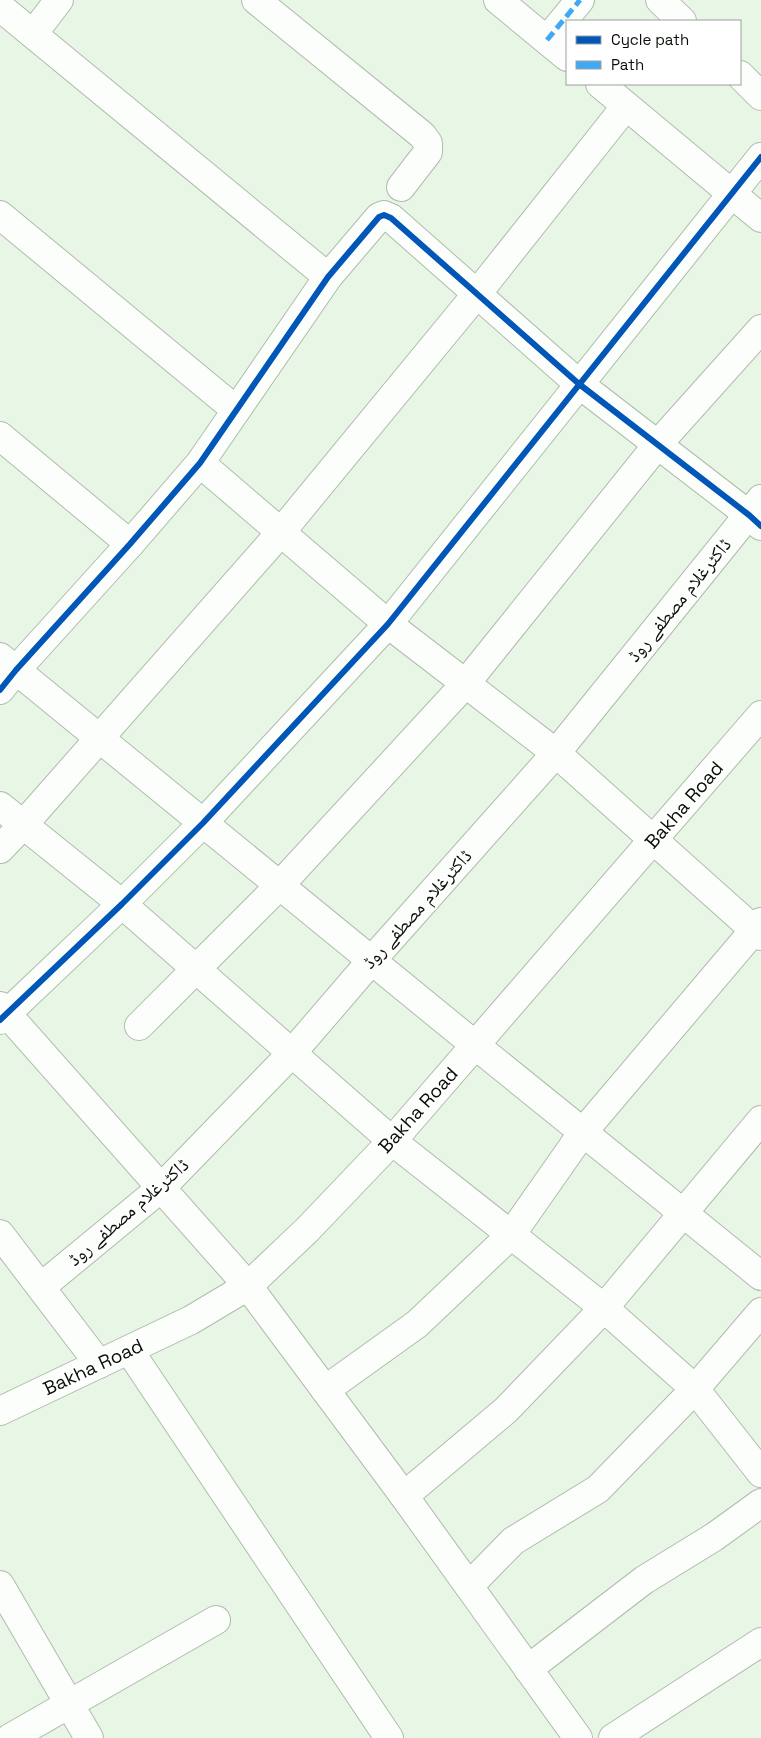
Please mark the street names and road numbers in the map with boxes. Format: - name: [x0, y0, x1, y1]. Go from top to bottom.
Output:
- street label: ڈاکٹرغلام مصطفے روڈ: [621, 533, 738, 668]
- street label: Bakha Road: [639, 756, 729, 854]
- street label: ڈاکٹرغلام مصطفے روڈ: [357, 844, 478, 975]
- street label: Bakha Road: [373, 1062, 463, 1158]
- street label: ڈاکٹرغلام مصطفے روڈ: [62, 1152, 195, 1272]
- street label: Bakha Road: [39, 1333, 147, 1401]

